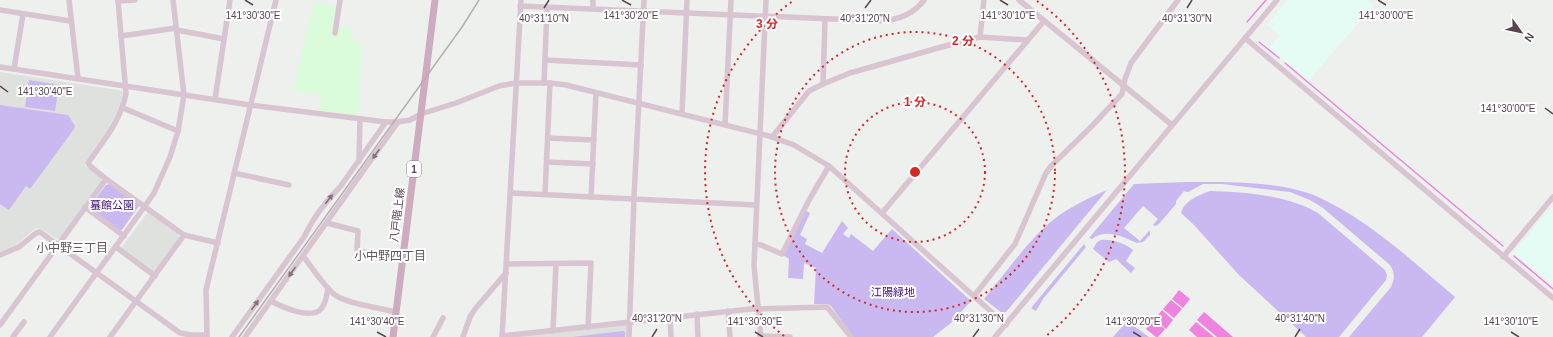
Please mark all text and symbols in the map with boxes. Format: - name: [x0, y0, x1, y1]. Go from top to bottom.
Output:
- text: 141°30'30"E: [225, 10, 281, 21]
- text: 141°30'20"E: [603, 10, 659, 21]
- text: 141°30'10"E: [980, 10, 1036, 21]
- text: 141°30'00"E: [1358, 10, 1414, 21]
- north arrow: [1501, 12, 1541, 52]
- text: 40°31'10"N: [519, 13, 569, 24]
- text: 40°31'20"N: [840, 13, 890, 24]
- text: 40°31'30"N: [1162, 13, 1212, 24]
- text: 3 分: [756, 17, 778, 31]
- text: N: [1522, 31, 1537, 44]
- text: 2 分: [952, 34, 974, 48]
- text: 141°30'40"E: [17, 86, 73, 97]
- text: 1 分: [904, 95, 926, 109]
- text: 141°30'00"E: [1480, 103, 1536, 114]
- one-way arrow: [372, 149, 380, 159]
- road number: 1: [407, 161, 421, 177]
- centre of rings: [908, 165, 922, 179]
- street label: 八戸階上線: [388, 187, 406, 243]
- one-way arrow: [325, 193, 333, 204]
- park label: 蟇館公園: [90, 199, 134, 211]
- district label: 小中野三丁目: [36, 241, 108, 255]
- district label: 小中野四丁目: [354, 249, 426, 263]
- one-way arrow: [288, 266, 296, 277]
- park label: 江陽緑地: [871, 286, 915, 298]
- one-way arrow: [251, 300, 259, 311]
- text: 40°31'20"N: [632, 313, 682, 324]
- text: 40°31'30"N: [954, 313, 1004, 324]
- text: 40°31'40"N: [1275, 313, 1325, 324]
- text: 141°30'40"E: [349, 316, 405, 327]
- text: 141°30'30"E: [727, 316, 783, 327]
- text: 141°30'20"E: [1105, 316, 1161, 327]
- text: 141°30'10"E: [1483, 316, 1539, 327]

